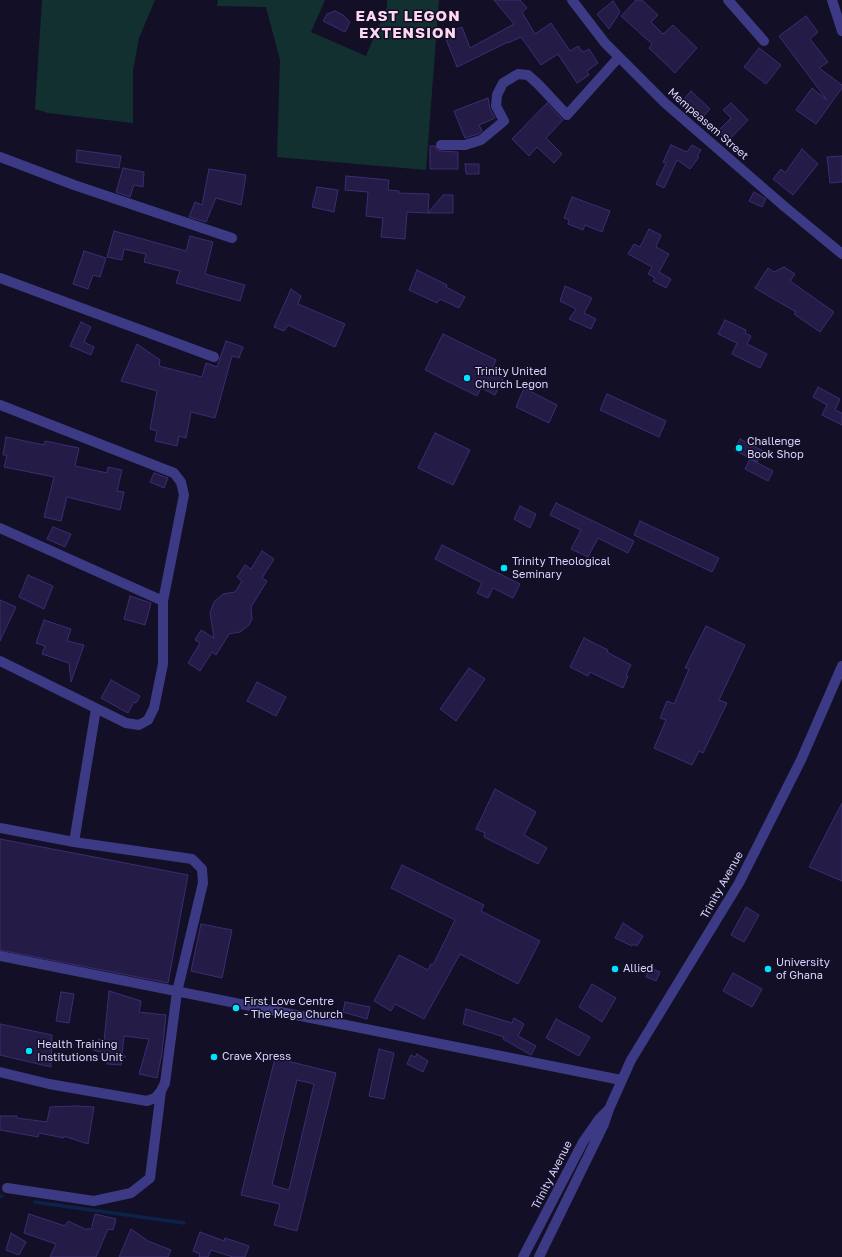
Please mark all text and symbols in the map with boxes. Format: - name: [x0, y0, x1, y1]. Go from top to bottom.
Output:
- district label: EAST LEGON EXTENSION: [355, 7, 461, 42]
- street label: Mempeasem Street: [665, 85, 751, 163]
- place label: Trinity United Church Legon: [475, 365, 548, 391]
- marker: Trinity United Church Legon: [462, 373, 472, 383]
- place label: Challenge Book Shop: [747, 435, 804, 461]
- marker: Challenge Book Shop: [734, 443, 744, 453]
- place label: Trinity Theological Seminary: [512, 555, 610, 581]
- marker: Trinity Theological Seminary: [499, 563, 509, 573]
- street label: Trinity Avenue: [698, 849, 746, 921]
- place label: University of Ghana: [776, 956, 830, 982]
- place label: Allied: [623, 962, 653, 976]
- marker: Allied: [610, 964, 620, 974]
- marker: University of Ghana: [763, 964, 773, 974]
- place label: First Love Centre - The Mega Church: [244, 995, 343, 1021]
- marker: First Love Centre - The Mega Church: [231, 1003, 241, 1013]
- place label: Health Training Institutions Unit: [37, 1038, 123, 1064]
- marker: Health Training Institutions Unit: [24, 1046, 34, 1056]
- place label: Crave Xpress: [222, 1050, 291, 1064]
- marker: Crave Xpress: [209, 1052, 219, 1062]
- street label: Trinity Avenue: [529, 1139, 575, 1211]

